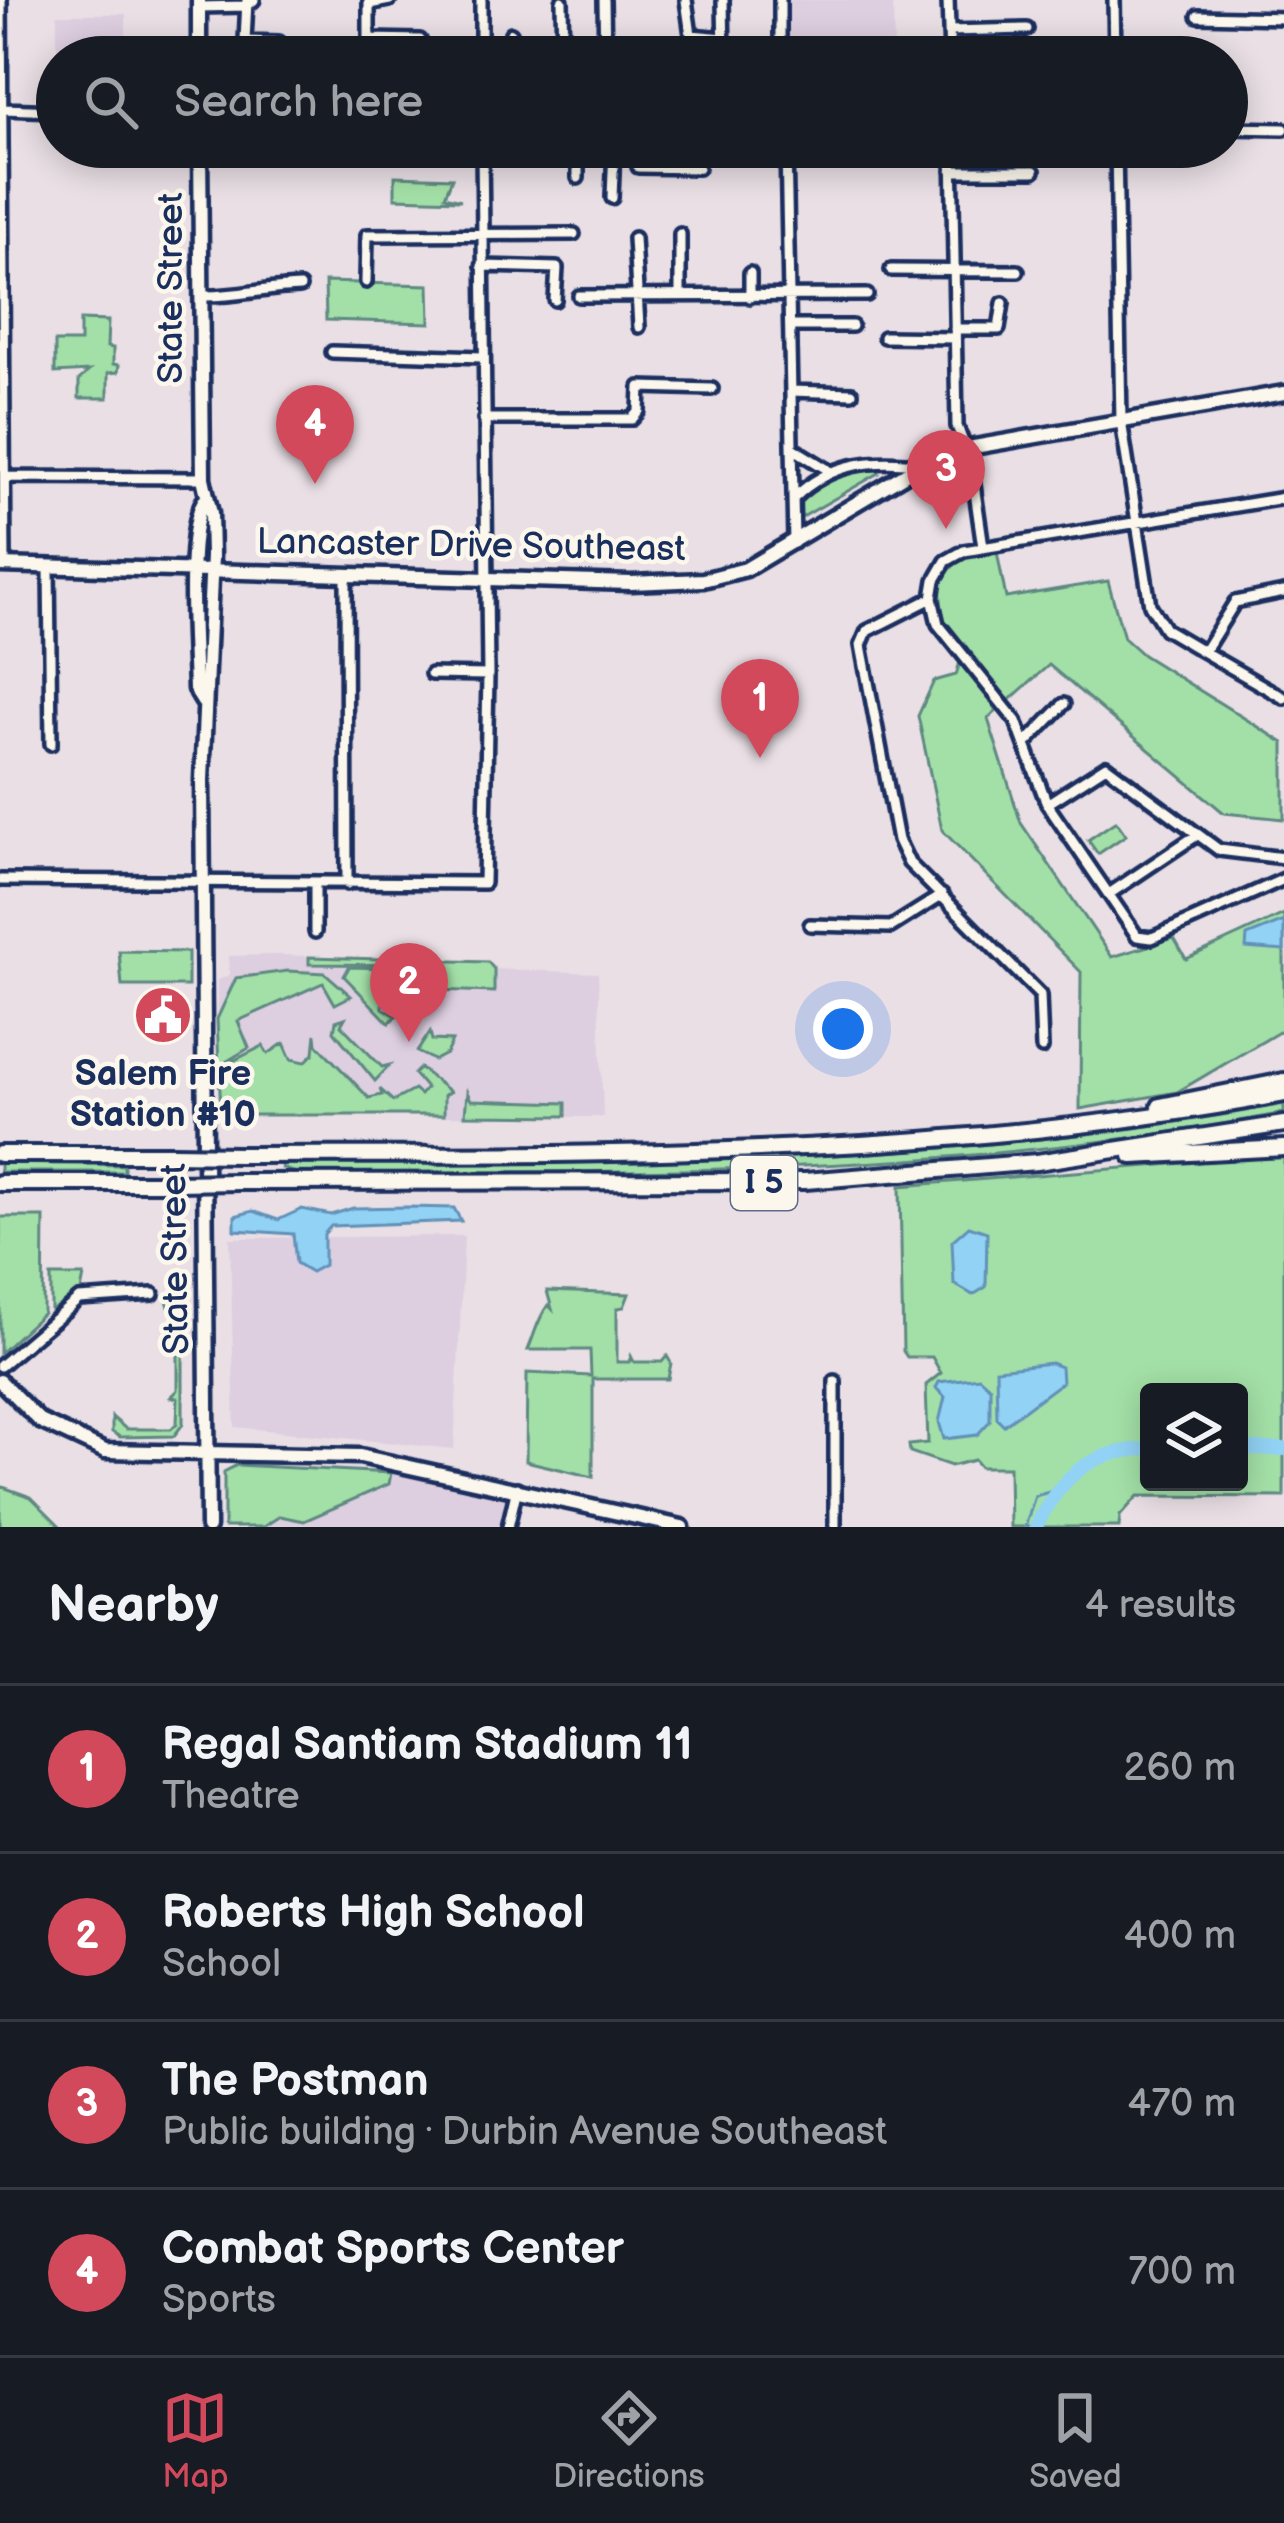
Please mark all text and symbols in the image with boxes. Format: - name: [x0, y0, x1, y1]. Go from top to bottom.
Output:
- search box: [36, 36, 1248, 168]
- icon: search: [78, 69, 144, 135]
- text: Search here: [174, 75, 423, 130]
- street label: State Street: [150, 192, 193, 384]
- pin: 4: [276, 385, 354, 484]
- pin: 3: [907, 430, 985, 529]
- street label: Lancaster Drive Southeast: [256, 521, 686, 571]
- pin: 1: [721, 659, 799, 758]
- pin: 2: [370, 943, 448, 1042]
- public building icon: Salem Fire Station #10: [132, 984, 194, 1046]
- your location: [813, 999, 873, 1059]
- place label: Salem Fire Station #10: [70, 1053, 256, 1137]
- road number: I 5: [731, 1156, 797, 1210]
- street label: State Street: [153, 1163, 199, 1355]
- map controls: [1140, 1383, 1248, 1491]
- button: layers: [1140, 1383, 1248, 1491]
- text: Nearby: [48, 1575, 219, 1636]
- text: 4 results: [1085, 1582, 1236, 1629]
- text: Regal Santiam Stadium 11: [162, 1718, 693, 1773]
- text: 1: [79, 1745, 95, 1792]
- text: 260 m: [1123, 1745, 1236, 1792]
- text: Theatre: [162, 1773, 300, 1820]
- text: Roberts High School: [162, 1886, 584, 1941]
- text: 2: [75, 1913, 99, 1960]
- text: 400 m: [1124, 1913, 1236, 1960]
- text: School: [162, 1941, 281, 1988]
- text: The Postman: [162, 2054, 429, 2109]
- text: 3: [76, 2081, 98, 2128]
- text: 470 m: [1127, 2081, 1236, 2128]
- text: Public building · Durbin Avenue Southeast: [162, 2109, 887, 2156]
- text: Combat Sports Center: [162, 2222, 624, 2277]
- text: 4: [76, 2249, 98, 2296]
- text: 700 m: [1128, 2249, 1236, 2296]
- text: Sports: [162, 2277, 276, 2324]
- tab: Map: [162, 2385, 229, 2497]
- tab: Directions: [553, 2385, 705, 2497]
- tab: Saved: [1029, 2385, 1122, 2497]

